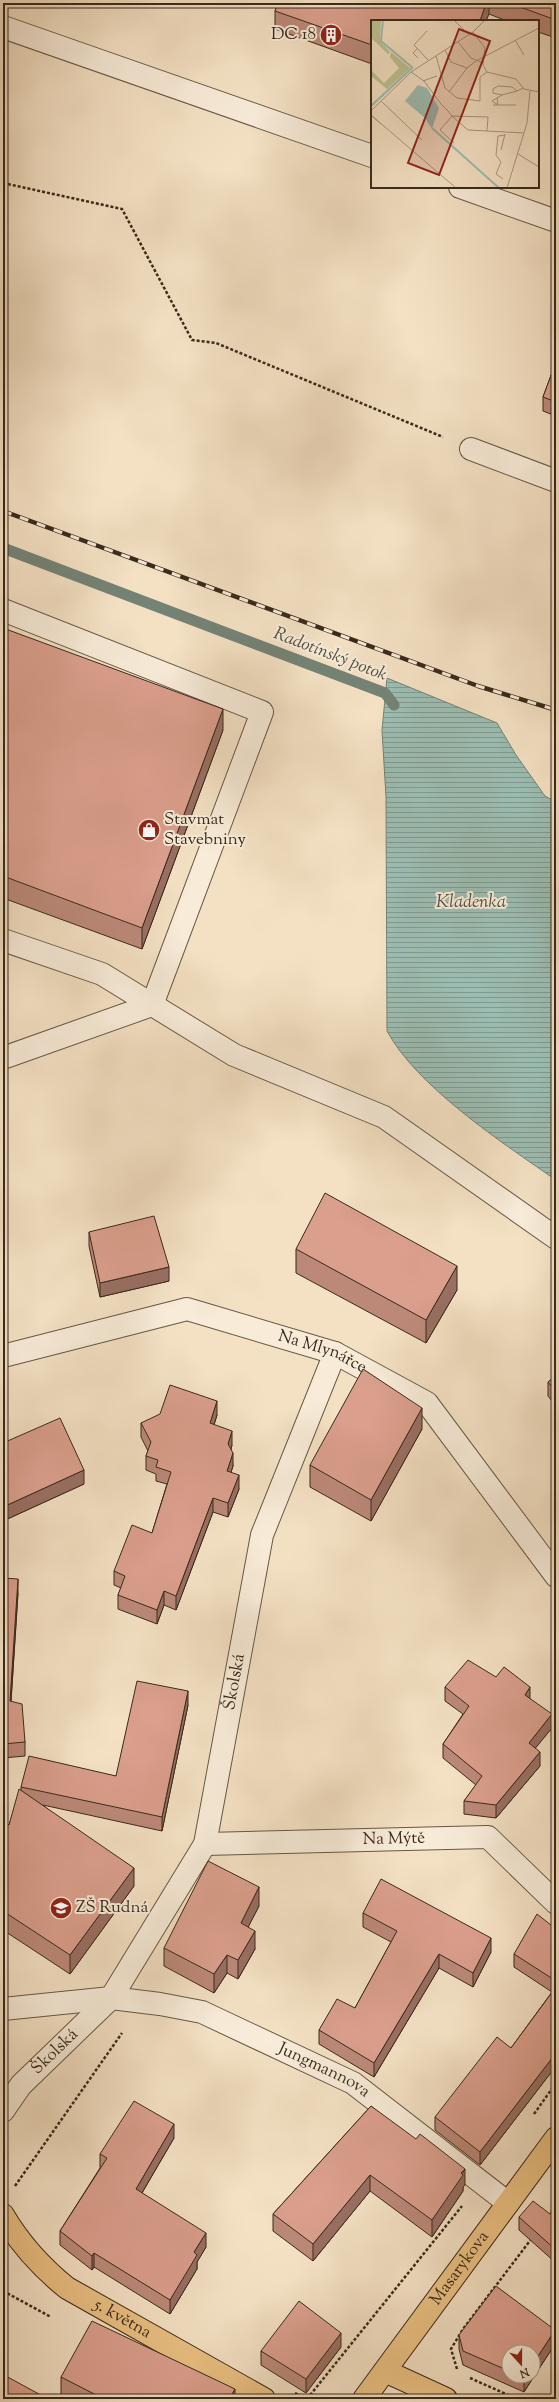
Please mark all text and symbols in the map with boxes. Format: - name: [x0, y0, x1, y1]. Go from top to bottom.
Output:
- inset map: [371, 20, 539, 188]
- building icon: DC 18: [318, 22, 344, 48]
- place label: DC 18: [271, 23, 316, 47]
- water label: Radotínský potok: [270, 621, 390, 689]
- place label: Stavmat Stavebniny: [164, 808, 246, 852]
- shop icon: Stavmat Stavebniny: [136, 817, 162, 843]
- water label: Kladenka: [436, 890, 506, 916]
- street label: Na Mlynářce: [275, 1325, 371, 1380]
- street label: Školská: [218, 1652, 252, 1712]
- street label: Na Mýtě: [362, 1827, 426, 1852]
- school or university icon: ZŠ Rudná: [48, 1895, 74, 1921]
- place label: ZŠ Rudná: [76, 1896, 148, 1920]
- street label: Školská: [26, 2024, 84, 2080]
- street label: Jungmannova: [273, 2037, 375, 2104]
- street label: Masarykova: [425, 2226, 496, 2311]
- street label: 5. května: [88, 2293, 156, 2345]
- north arrow: [501, 2344, 541, 2384]
- text: N: [517, 2363, 532, 2382]

